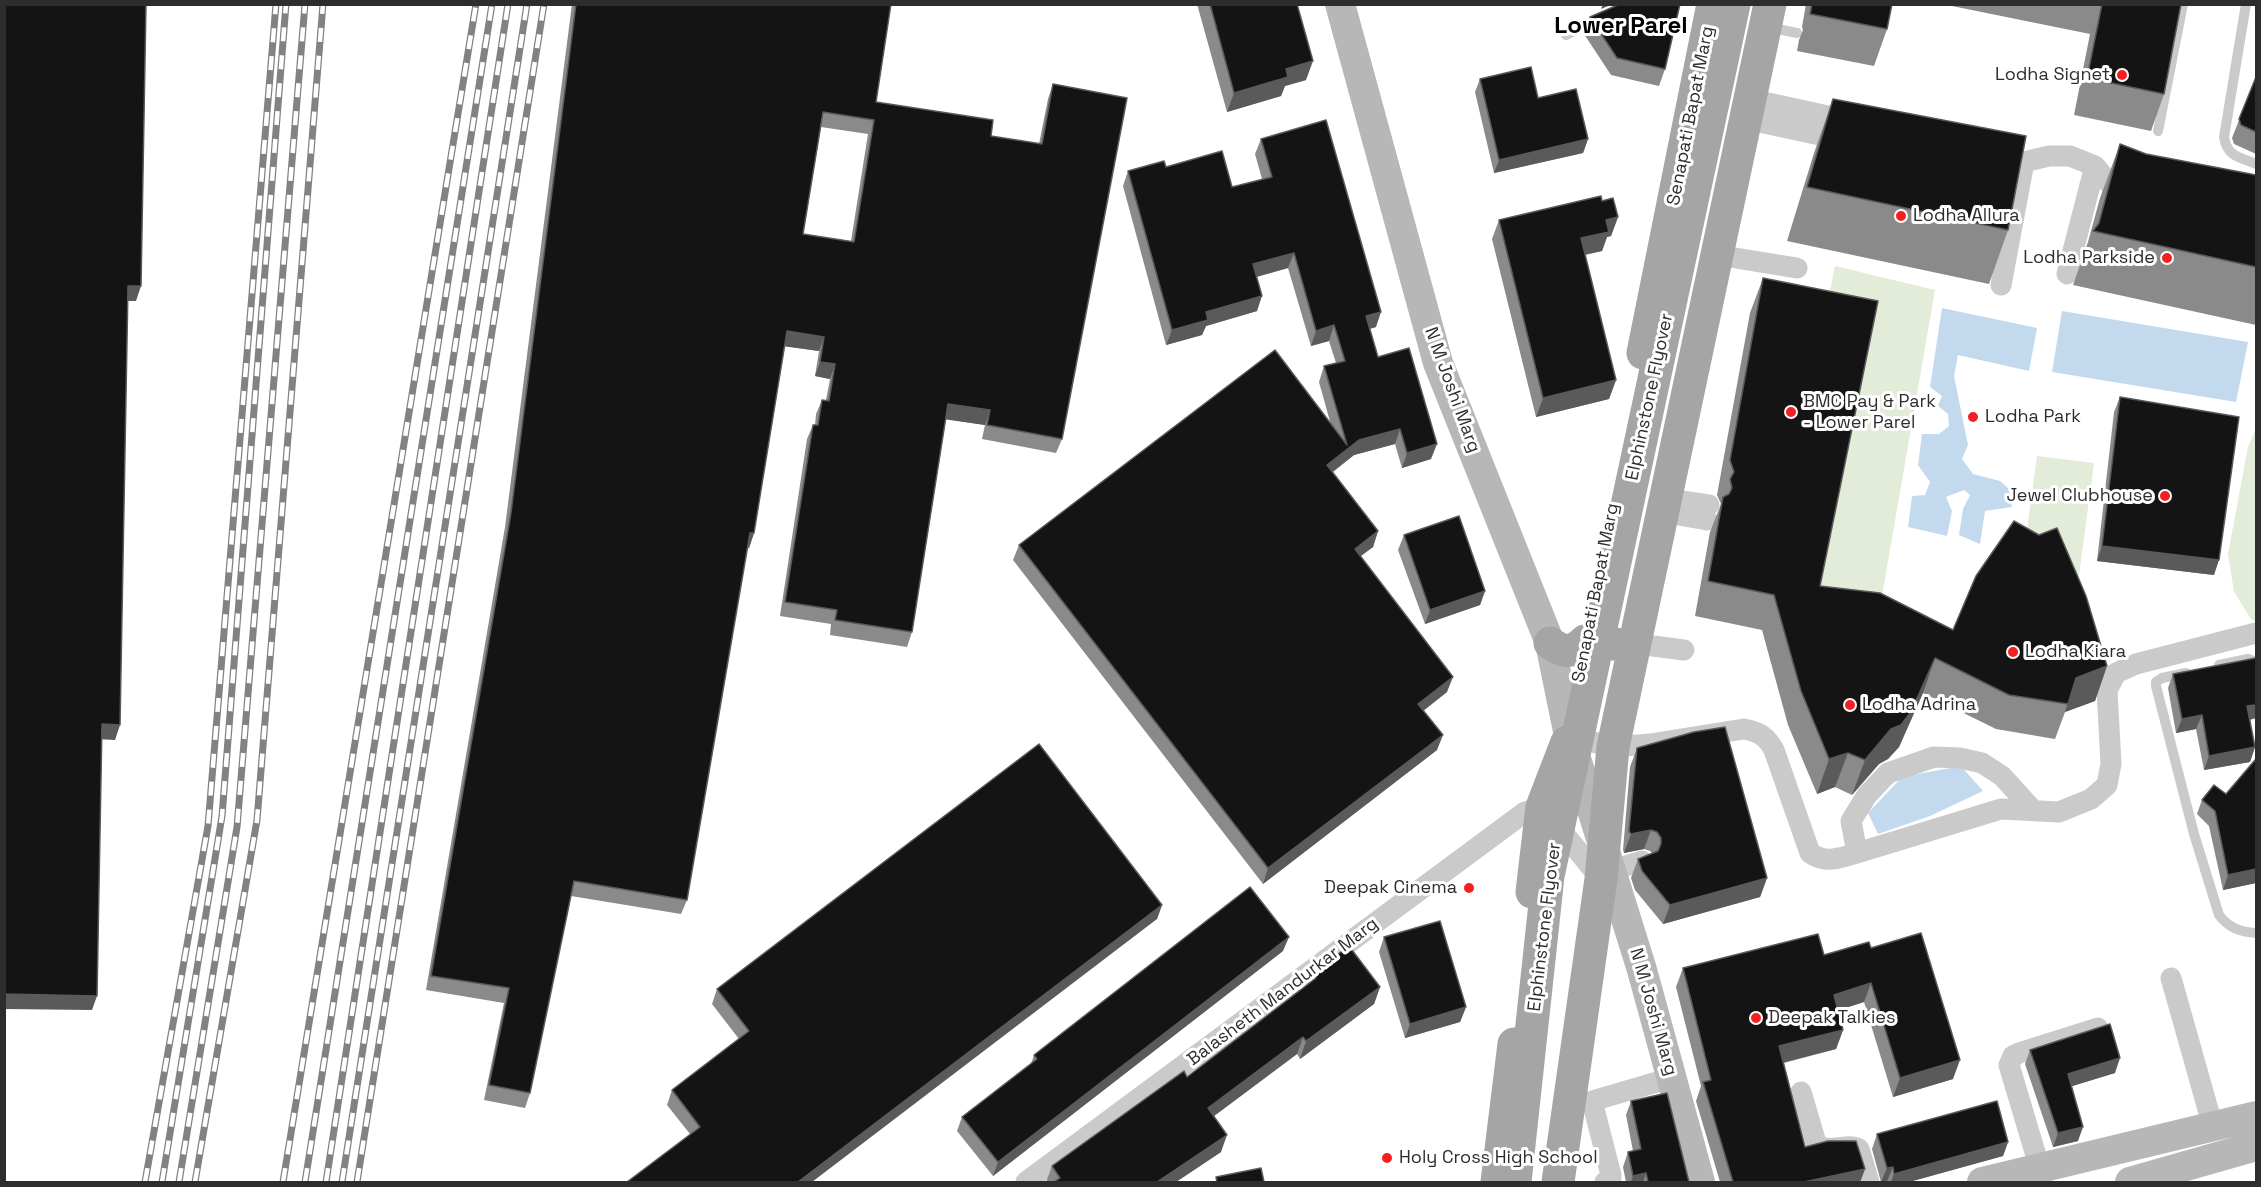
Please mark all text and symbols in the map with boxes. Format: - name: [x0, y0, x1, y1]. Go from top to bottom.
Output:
- district label: Lower Parel: [1554, 12, 1688, 40]
- street label: Senapati Bapat Marg: [1663, 25, 1719, 207]
- place label: Lodha Signet: [1995, 64, 2110, 86]
- marker: Lodha Signet: [2115, 68, 2129, 82]
- place label: Lodha Allura: [1913, 205, 2019, 227]
- marker: Lodha Allura: [1894, 209, 1908, 223]
- place label: Lodha Parkside: [2023, 247, 2155, 269]
- marker: Lodha Parkside: [2160, 251, 2174, 265]
- street label: Elphinstone Flyover: [1622, 312, 1678, 482]
- street label: N M Joshi Marg: [1419, 324, 1485, 456]
- place label: BMC Pay & Park - Lower Parel: [1803, 391, 1936, 434]
- marker: BMC Pay & Park - Lower Parel: [1784, 405, 1798, 419]
- place label: Lodha Park: [1985, 406, 2081, 428]
- marker: Lodha Park: [1966, 410, 1980, 424]
- place label: Jewel Clubhouse: [2006, 485, 2153, 507]
- marker: Jewel Clubhouse: [2158, 489, 2172, 503]
- street label: Senapati Bapat Marg: [1568, 502, 1624, 684]
- place label: Lodha Kiara: [2025, 641, 2126, 663]
- marker: Lodha Kiara: [2006, 645, 2020, 659]
- place label: Lodha Adrina: [1862, 694, 1976, 716]
- marker: Lodha Adrina: [1843, 698, 1857, 712]
- street label: Elphinstone Flyover: [1524, 841, 1566, 1013]
- place label: Deepak Cinema: [1324, 877, 1457, 899]
- marker: Deepak Cinema: [1462, 881, 1476, 895]
- street label: Balasheth Mandurkar Marg: [1183, 913, 1383, 1071]
- street label: N M Joshi Marg: [1624, 946, 1682, 1078]
- place label: Deepak Talkies: [1768, 1007, 1896, 1029]
- marker: Deepak Talkies: [1749, 1011, 1763, 1025]
- place label: Holy Cross High School: [1399, 1147, 1598, 1169]
- marker: Holy Cross High School: [1380, 1151, 1394, 1165]

